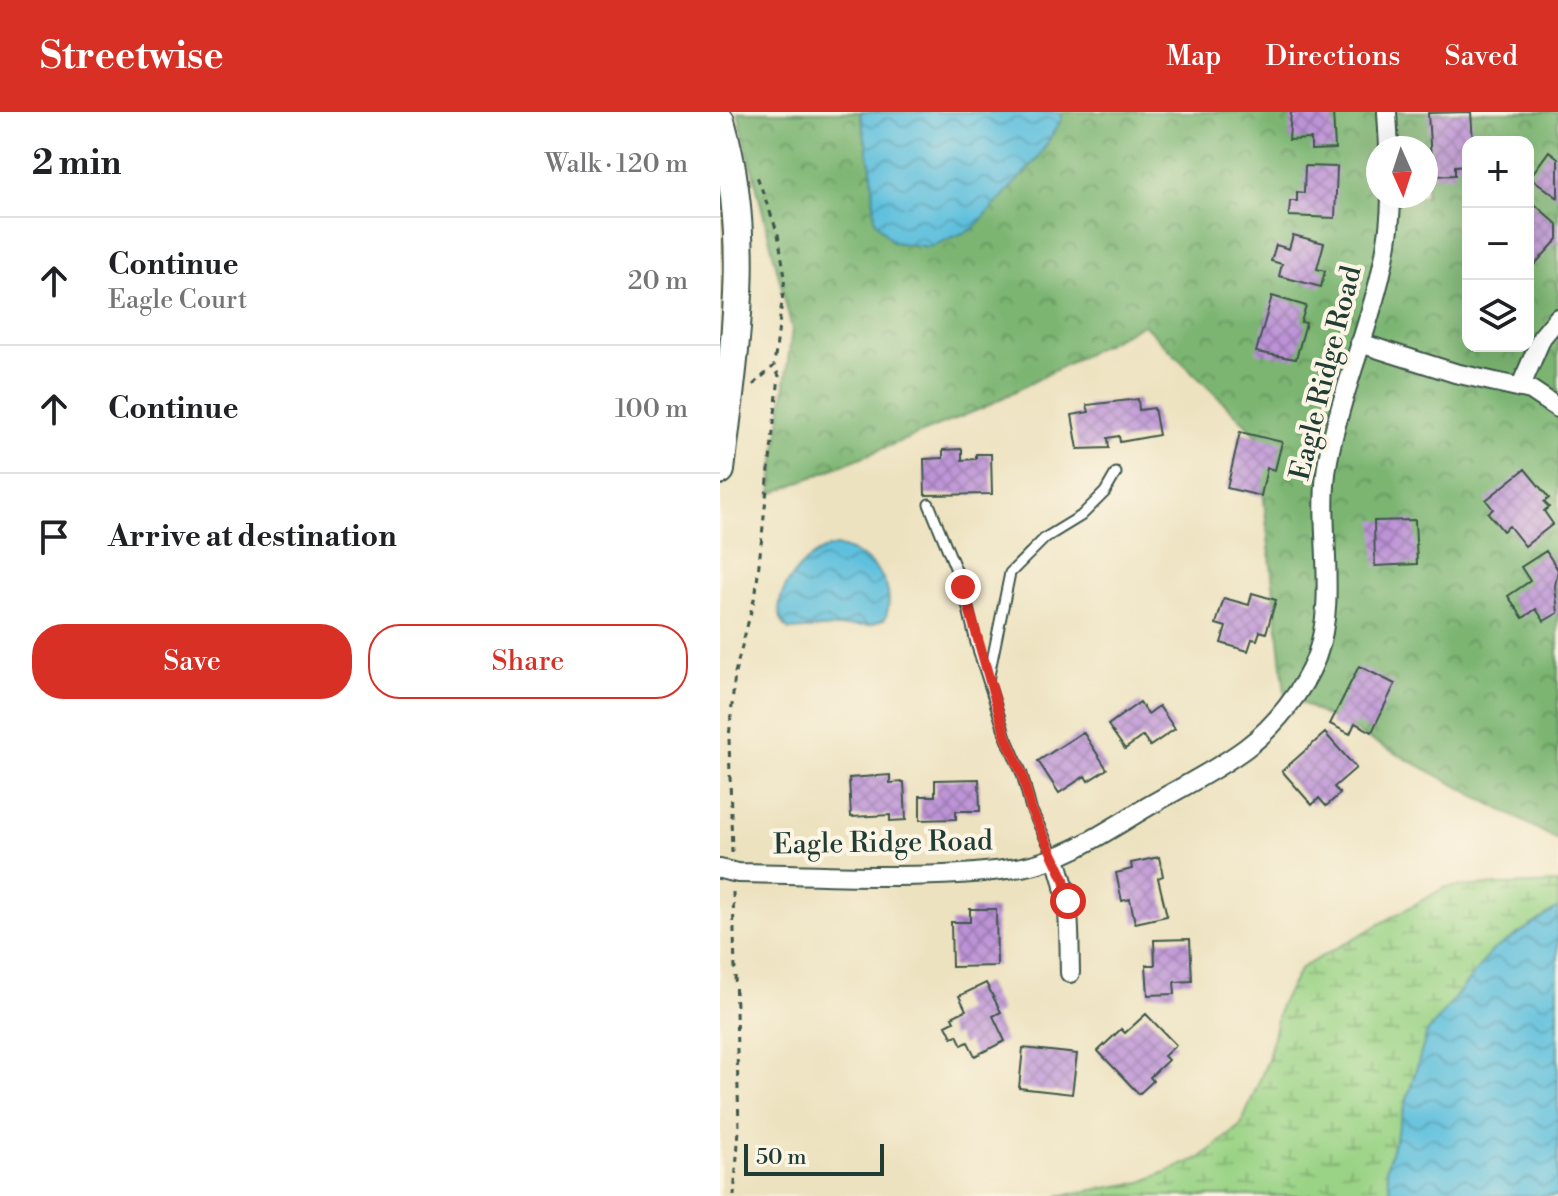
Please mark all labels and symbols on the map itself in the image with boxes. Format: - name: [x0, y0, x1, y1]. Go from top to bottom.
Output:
- north arrow: [1366, 136, 1438, 208]
- street label: Eagle Ridge Road: [1282, 262, 1370, 484]
- route end: [945, 569, 981, 605]
- street label: Eagle Ridge Road: [773, 824, 993, 862]
- route start: [1050, 883, 1086, 919]
- scale bar: [744, 1140, 884, 1176]

